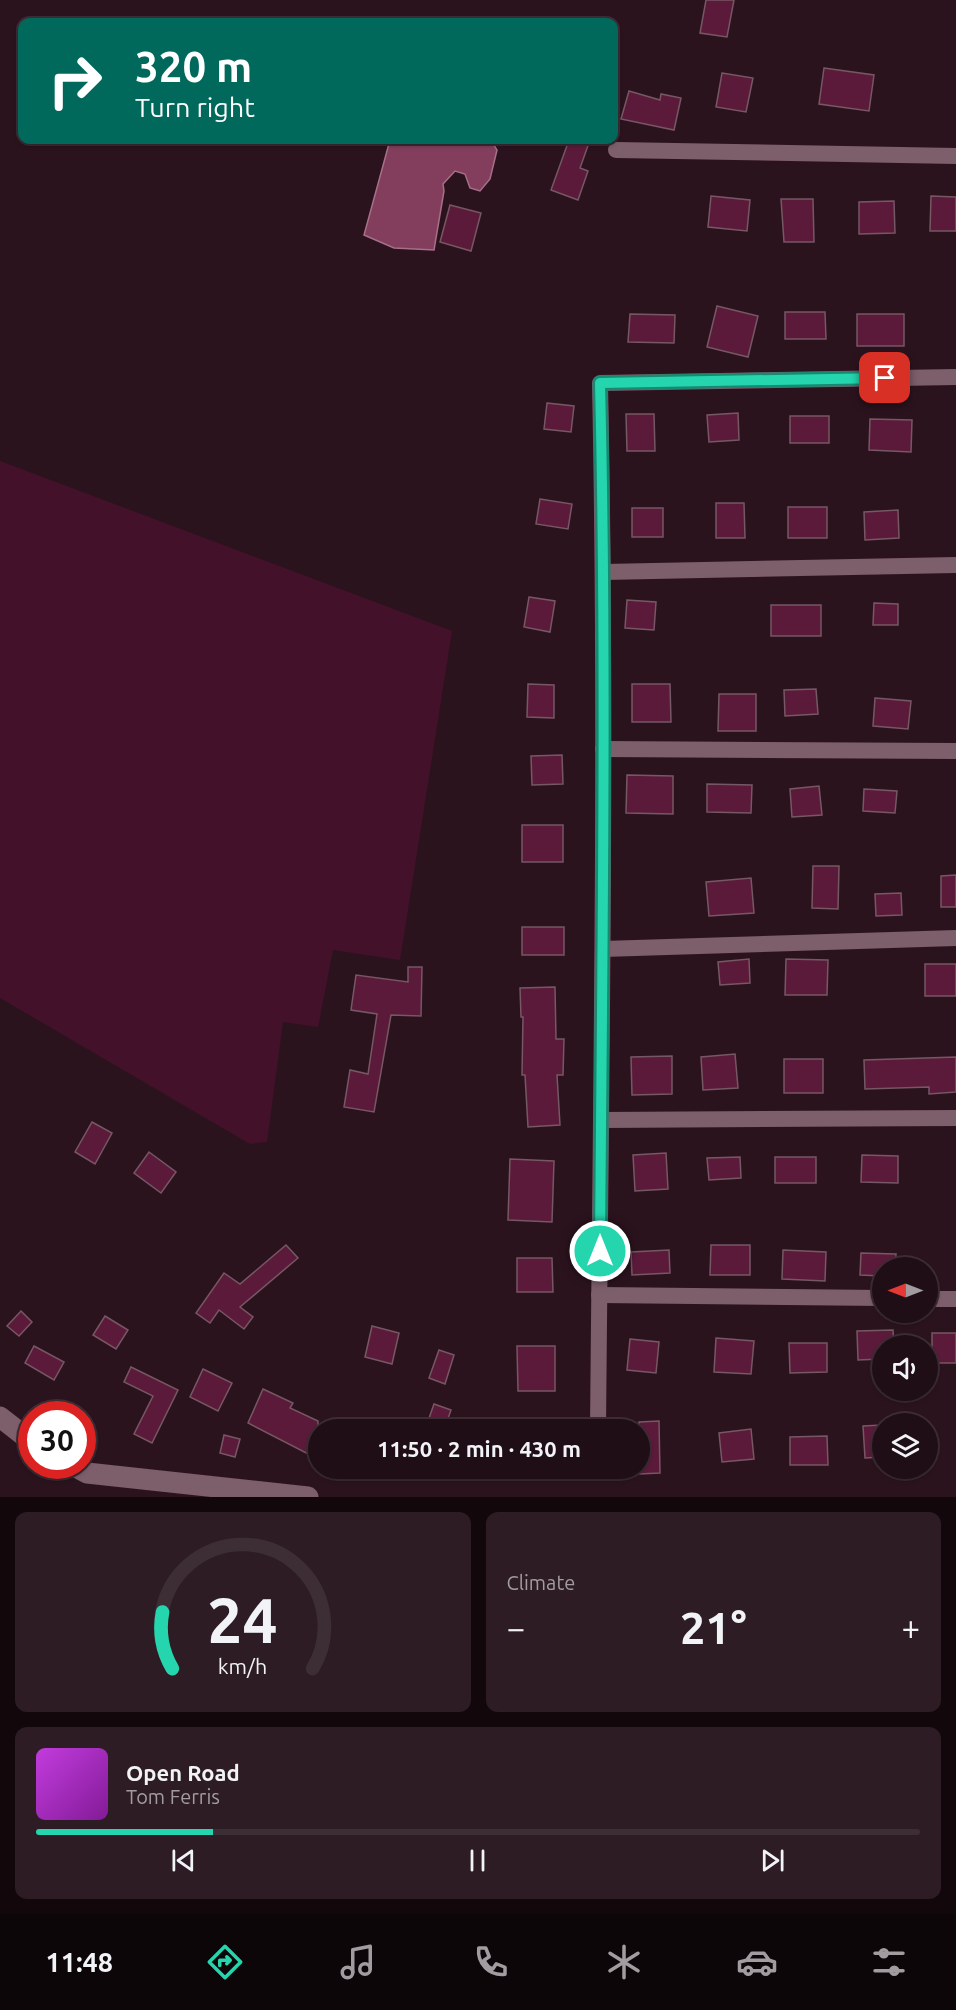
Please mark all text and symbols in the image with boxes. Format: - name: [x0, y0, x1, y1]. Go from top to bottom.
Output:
- icon: right: [36, 42, 114, 120]
- text: 320 m: [135, 43, 252, 90]
- text: Turn right: [135, 92, 255, 122]
- pin: [859, 352, 910, 403]
- icon: arrive: [868, 361, 901, 394]
- position arrow: [568, 1219, 632, 1283]
- north arrow: [872, 1257, 938, 1323]
- map controls: [872, 1257, 938, 1479]
- button: sound: [872, 1335, 938, 1401]
- speed limit sign: 30: [18, 1401, 96, 1479]
- button: layers: [872, 1413, 938, 1479]
- text: 11:50 · 2 min · 430 m: [377, 1436, 581, 1461]
- text: Climate: [507, 1571, 575, 1594]
- text: 24: [208, 1585, 278, 1655]
- text: 21°: [680, 1602, 747, 1653]
- text: −: [507, 1609, 525, 1646]
- text: +: [901, 1609, 920, 1646]
- text: km/h: [218, 1654, 267, 1678]
- text: Open Road: [126, 1760, 240, 1785]
- text: Tom Ferris: [126, 1785, 220, 1808]
- icon: previous: [167, 1844, 200, 1877]
- icon: pause: [461, 1844, 494, 1877]
- icon: next: [756, 1844, 789, 1877]
- icon: directions: [204, 1941, 246, 1983]
- icon: music: [337, 1941, 379, 1983]
- icon: phone: [470, 1941, 512, 1983]
- icon: climate: [603, 1941, 645, 1983]
- icon: car: [736, 1941, 778, 1983]
- icon: filters: [868, 1941, 910, 1983]
- text: 11:48: [45, 1947, 113, 1977]

